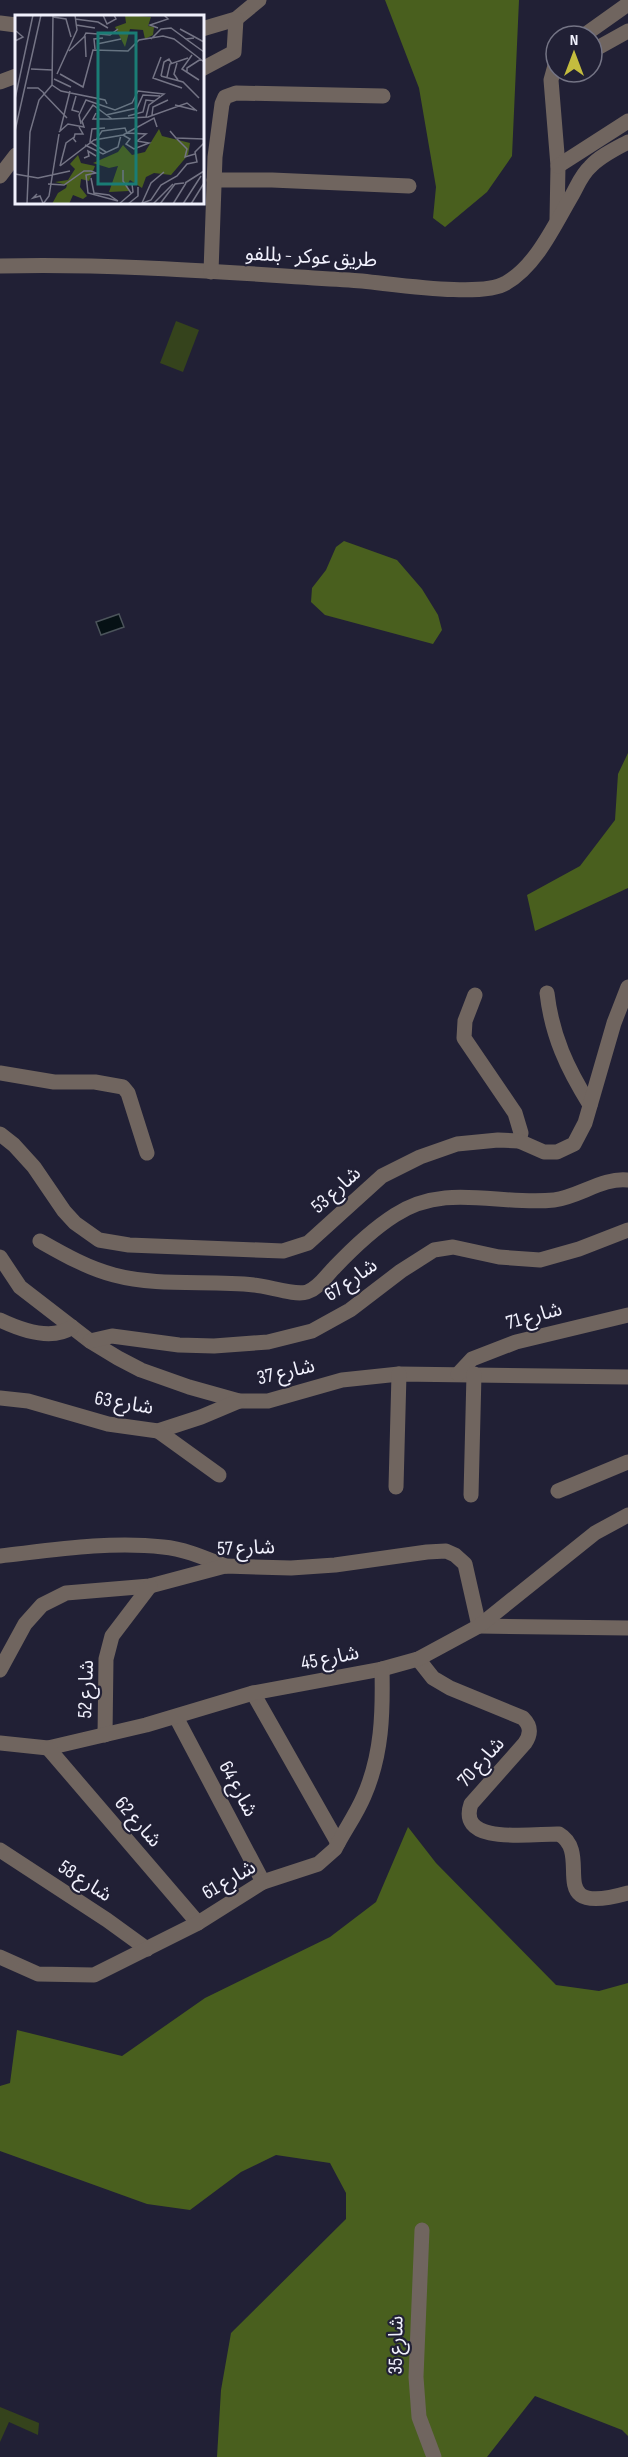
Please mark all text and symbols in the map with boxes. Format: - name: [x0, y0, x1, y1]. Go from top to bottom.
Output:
- inset map: [15, 15, 204, 204]
- north arrow: [544, 24, 604, 84]
- text: N: [570, 31, 578, 50]
- street label: طريق عوكر - بللفو: [244, 242, 378, 272]
- street label: شارع 53: [306, 1161, 367, 1220]
- street label: شارع 67: [320, 1253, 383, 1308]
- street label: شارع 71: [503, 1297, 565, 1337]
- street label: شارع 37: [255, 1354, 318, 1392]
- street label: شارع 63: [92, 1386, 155, 1422]
- street label: شارع 57: [217, 1535, 276, 1563]
- street label: شارع 45: [299, 1641, 361, 1677]
- street label: شارع 52: [73, 1659, 101, 1719]
- street label: شارع 70: [452, 1732, 511, 1793]
- street label: شارع 64: [212, 1757, 263, 1822]
- street label: شارع 62: [108, 1792, 167, 1854]
- street label: شارع 58: [53, 1855, 116, 1909]
- street label: شارع 61: [198, 1855, 261, 1907]
- street label: شارع 35: [383, 2316, 411, 2375]

